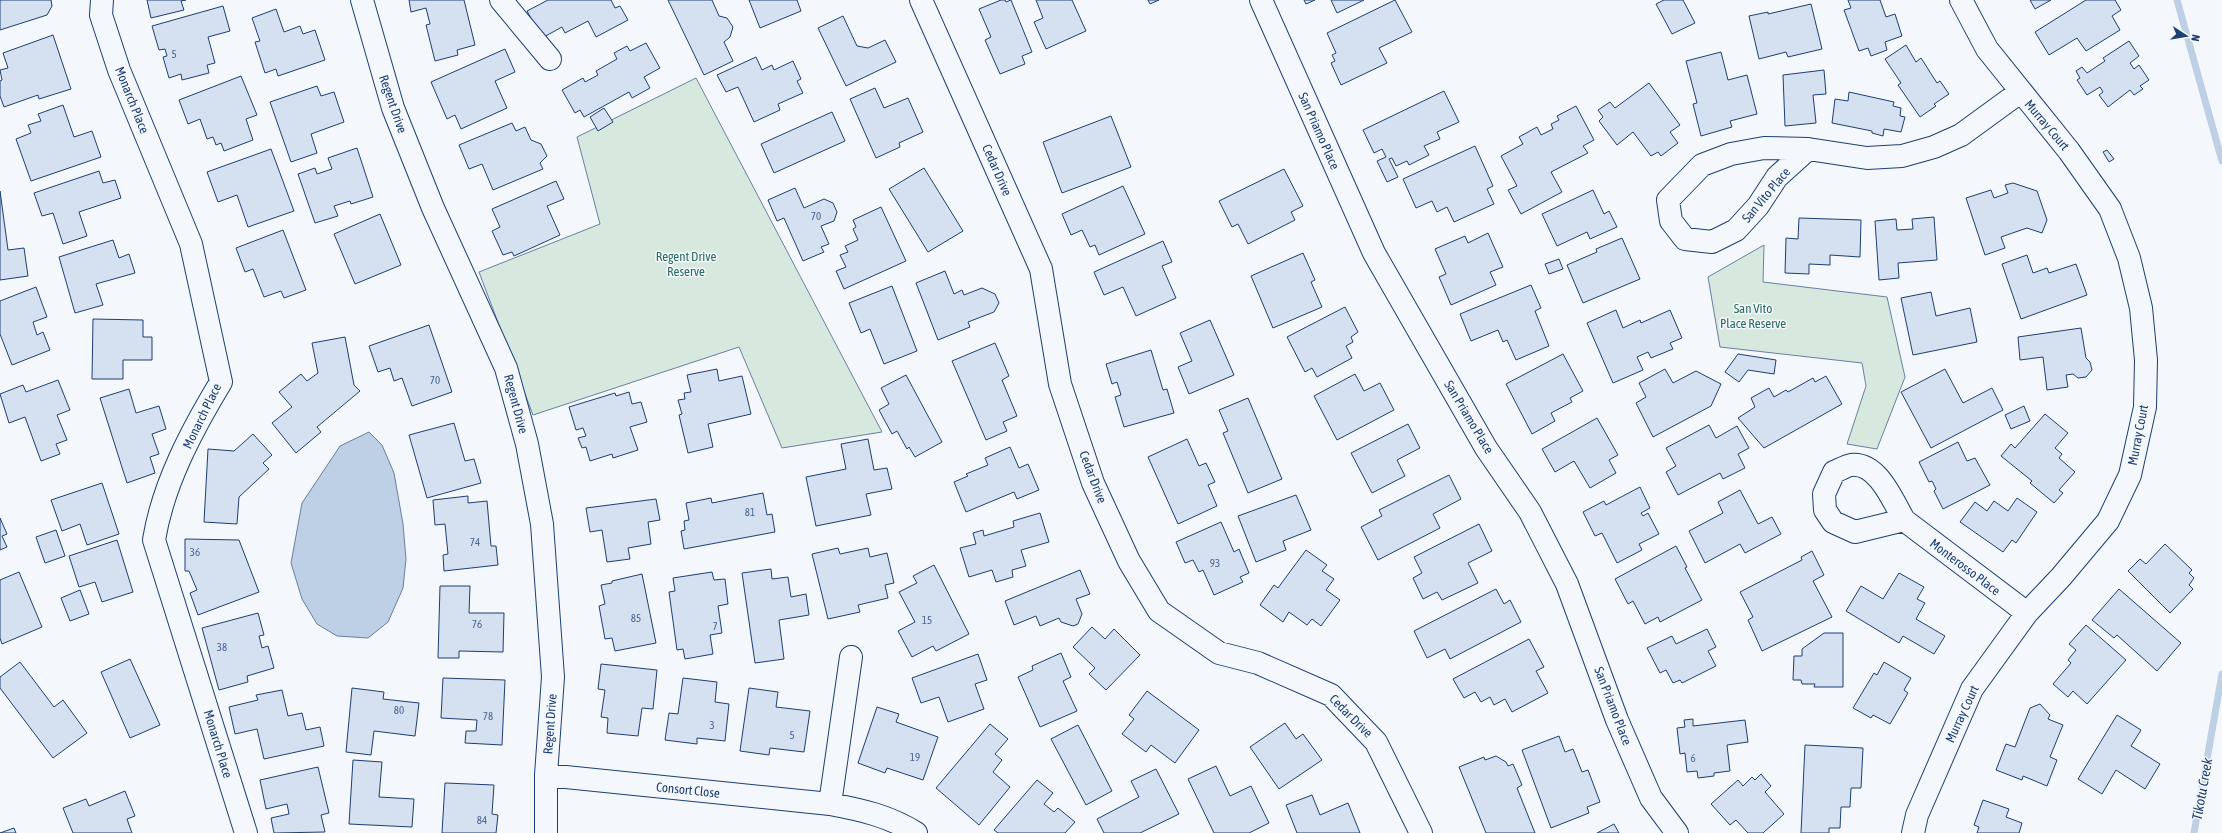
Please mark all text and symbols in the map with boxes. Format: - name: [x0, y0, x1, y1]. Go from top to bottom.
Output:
- north arrow: [2166, 16, 2206, 56]
- text: N: [2189, 34, 2202, 43]
- house number: 5: [171, 48, 177, 60]
- street label: Monarch Place: [112, 65, 152, 136]
- street label: Regent Drive: [376, 73, 410, 135]
- street label: San Priamo Place: [1295, 90, 1343, 172]
- street label: Murray Court: [2022, 97, 2073, 153]
- street label: Cedar Drive: [979, 142, 1015, 198]
- street label: San Vito Place: [1739, 164, 1793, 225]
- house number: 70: [811, 210, 821, 222]
- park label: Regent Drive Reserve: [656, 249, 716, 279]
- park label: San Vito Place Reserve: [1720, 301, 1786, 331]
- street label: Regent Drive: [501, 373, 531, 435]
- house number: 70: [430, 374, 440, 386]
- street label: San Priamo Place: [1441, 378, 1497, 456]
- street label: Monarch Place: [180, 381, 224, 451]
- street label: Murray Court: [2125, 403, 2151, 467]
- street label: Cedar Drive: [1076, 449, 1110, 505]
- house number: 81: [745, 506, 755, 518]
- house number: 74: [470, 536, 480, 548]
- street label: Monterosso Place: [1927, 536, 2003, 598]
- house number: 36: [190, 546, 200, 558]
- house number: 93: [1210, 557, 1220, 569]
- house number: 85: [631, 612, 641, 624]
- house number: 15: [922, 614, 932, 626]
- house number: 76: [472, 618, 482, 630]
- house number: 7: [712, 620, 718, 632]
- house number: 38: [217, 641, 227, 653]
- street label: San Priamo Place: [1591, 665, 1635, 747]
- street label: Murray Court: [1942, 683, 1982, 745]
- street label: Cedar Drive: [1326, 691, 1376, 741]
- street label: Regent Drive: [540, 693, 560, 755]
- house number: 80: [394, 704, 404, 716]
- street label: Monarch Place: [201, 708, 236, 780]
- house number: 78: [483, 710, 493, 722]
- house number: 3: [709, 719, 715, 731]
- house number: 5: [789, 729, 795, 741]
- house number: 19: [910, 751, 920, 763]
- house number: 6: [1690, 752, 1696, 764]
- water label: Tikotu Creek: [2189, 756, 2215, 821]
- street label: Consort Close: [655, 779, 721, 801]
- house number: 84: [477, 814, 487, 826]

